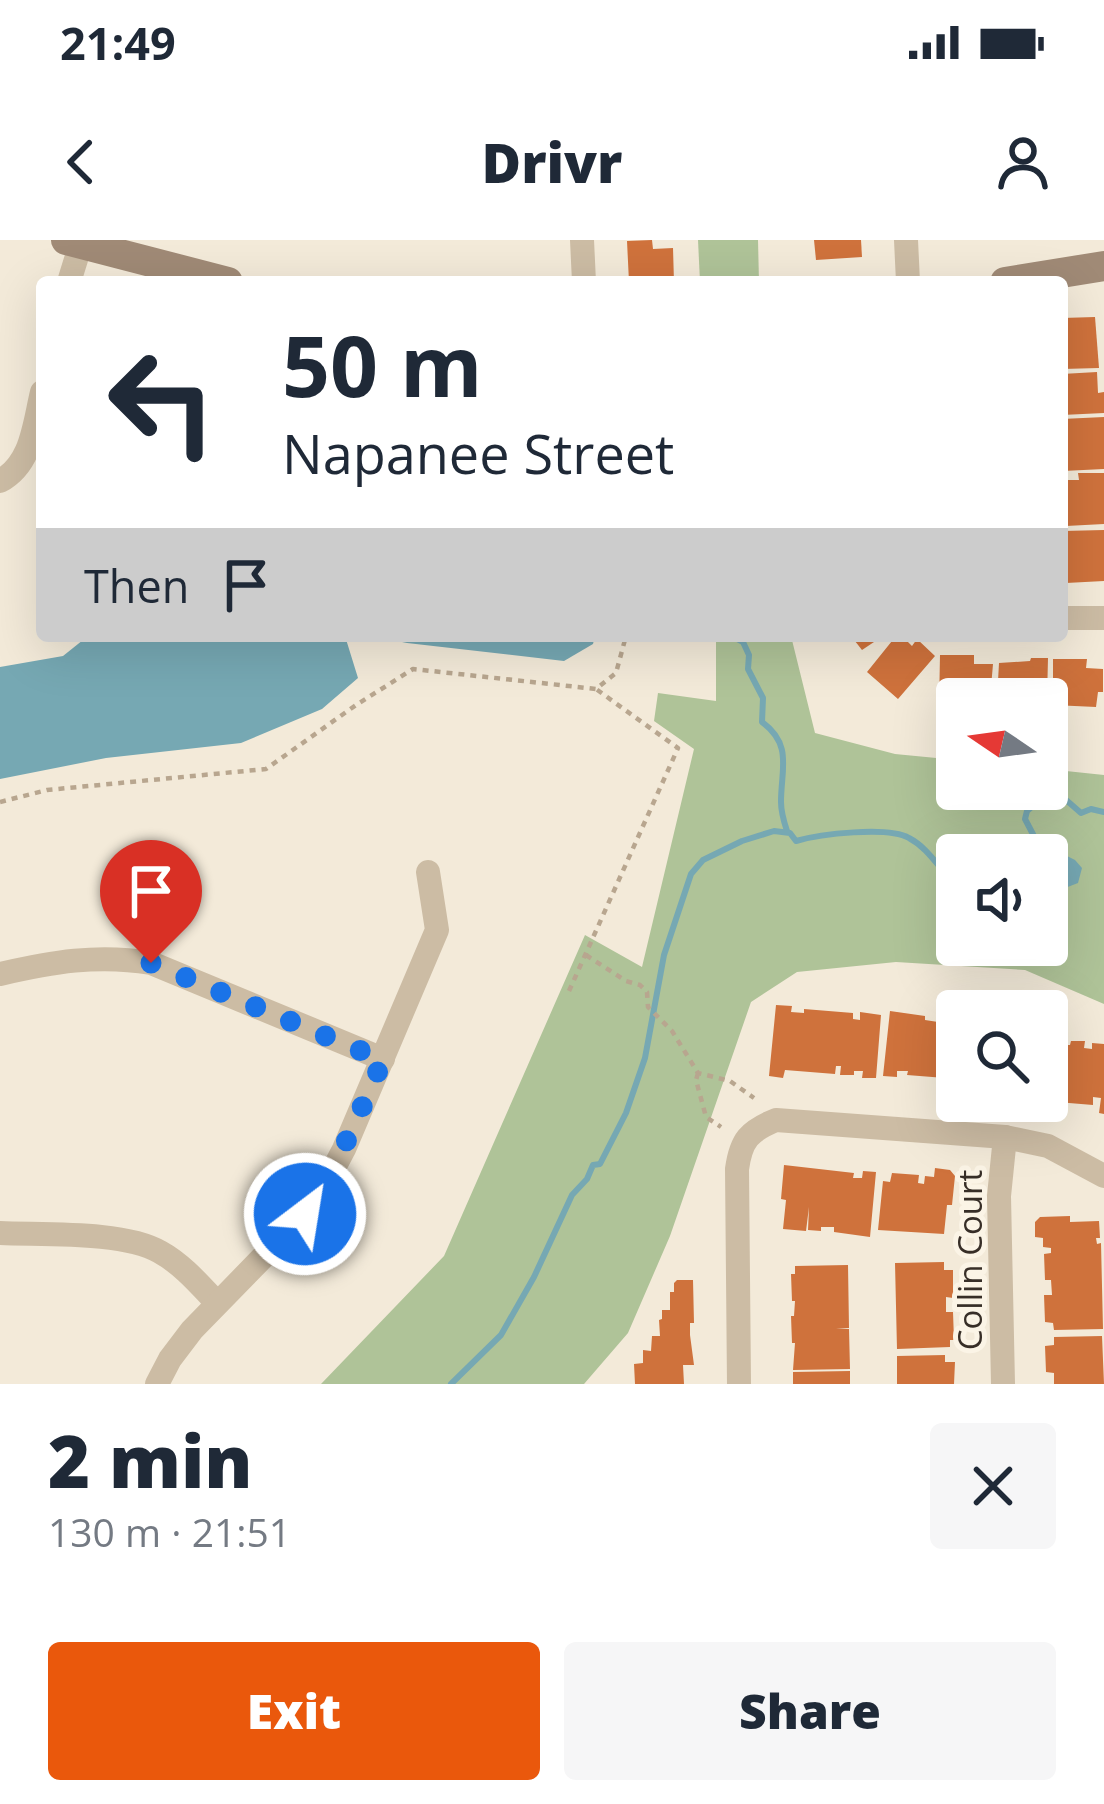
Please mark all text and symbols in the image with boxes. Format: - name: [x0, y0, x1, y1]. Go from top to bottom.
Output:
- text: 21:49: [60, 12, 176, 73]
- text: Drivr: [482, 125, 622, 199]
- icon: back: [48, 129, 114, 195]
- icon: person: [990, 129, 1056, 195]
- text: 50 m: [282, 307, 482, 422]
- icon: left: [84, 324, 240, 480]
- text: Napanee Street: [282, 416, 674, 490]
- icon: arrive: [213, 552, 279, 618]
- text: Then: [84, 555, 189, 616]
- north arrow: [936, 678, 1068, 810]
- map controls: [936, 678, 1068, 1122]
- button: sound: [936, 834, 1068, 966]
- pin: [100, 840, 202, 963]
- icon: arrive: [118, 858, 184, 924]
- button: search: [936, 990, 1068, 1122]
- position arrow: [242, 1151, 368, 1277]
- street label: Collin Court: [947, 1170, 992, 1350]
- text: 2 min: [48, 1411, 253, 1509]
- button: close: [930, 1423, 1056, 1549]
- text: 130 m · 21:51: [48, 1505, 291, 1558]
- button: Exit: [48, 1642, 540, 1780]
- button: Share: [564, 1642, 1056, 1780]

